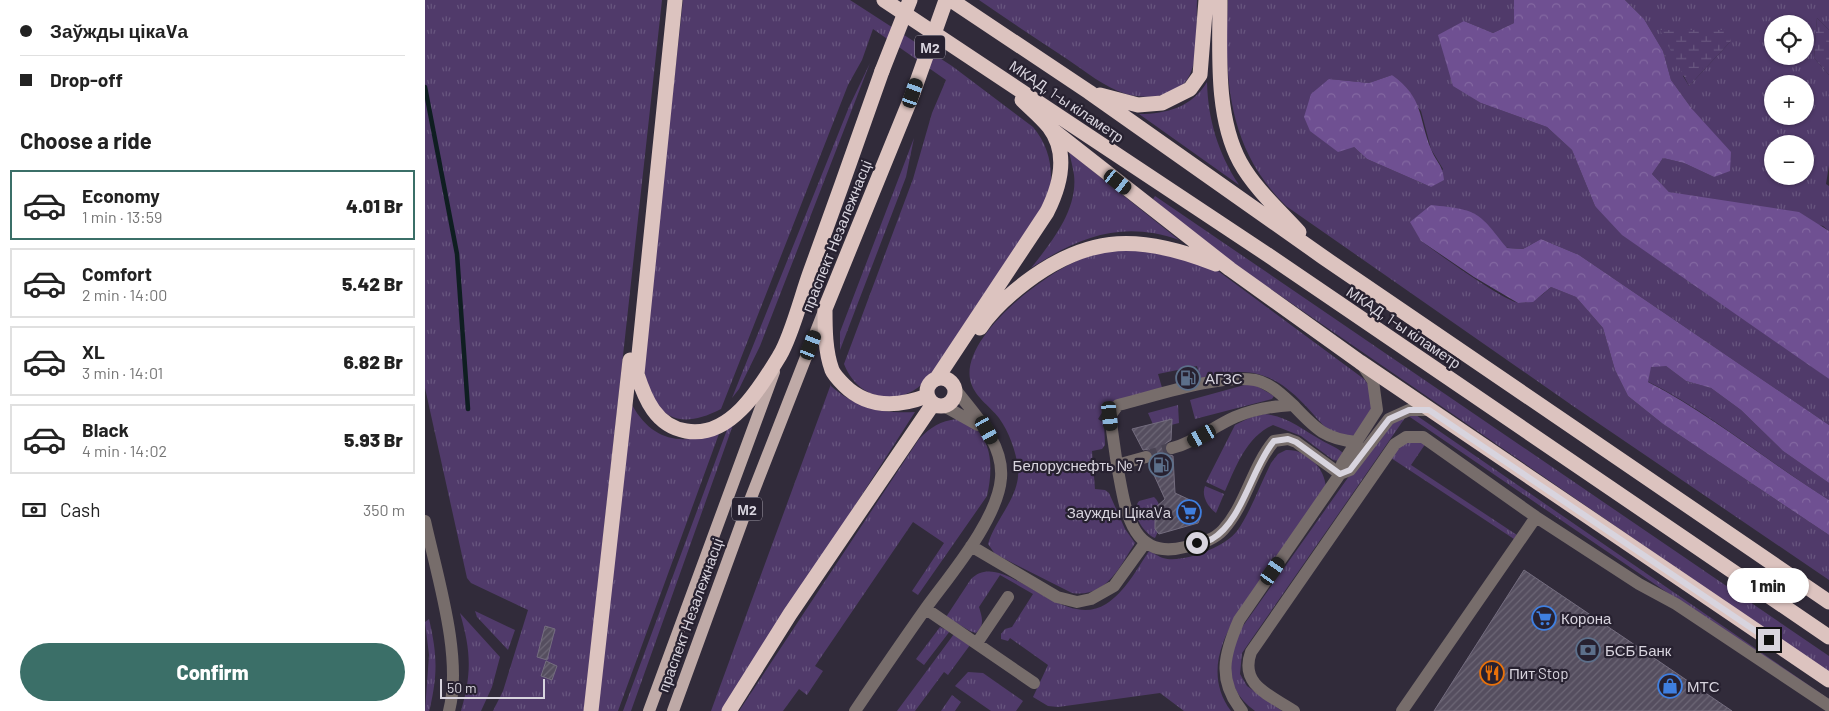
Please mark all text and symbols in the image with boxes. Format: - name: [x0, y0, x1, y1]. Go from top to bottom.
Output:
- map controls: [1764, 15, 1814, 185]
- button: locate: [1764, 15, 1814, 65]
- text: Заўжды цікаVа: [50, 19, 188, 42]
- road number: М2: [915, 36, 945, 58]
- street label: МКАД, 1-ы кіламетр: [1006, 56, 1128, 146]
- text: Drop-off: [50, 68, 123, 91]
- button: +: [1764, 75, 1814, 125]
- car: [901, 76, 924, 110]
- text: Choose a ride: [20, 127, 152, 153]
- button: −: [1764, 135, 1814, 185]
- street label: праспект Незалежнасці: [797, 157, 875, 315]
- car: [1101, 167, 1134, 197]
- icon: car: [22, 183, 67, 228]
- text: Economy: [82, 184, 160, 207]
- text: 4.01 Br: [346, 194, 403, 217]
- text: 1 min · 13:59: [82, 207, 162, 226]
- icon: car: [22, 261, 67, 306]
- text: Comfort: [82, 262, 152, 285]
- text: 5.42 Br: [342, 272, 403, 295]
- street label: МКАД, 1-ы кіламетр: [1343, 282, 1465, 372]
- text: 2 min · 14:00: [82, 285, 167, 304]
- car: [798, 328, 823, 362]
- icon: car: [22, 339, 67, 384]
- text: XL: [82, 340, 105, 363]
- text: 6.82 Br: [343, 350, 403, 373]
- text: 3 min · 14:01: [82, 363, 163, 382]
- fuel station icon: АГЗС: [1175, 365, 1201, 391]
- place label: АГЗС: [1205, 369, 1243, 387]
- car: [1100, 400, 1119, 432]
- car: [973, 413, 1000, 447]
- icon: car: [22, 417, 67, 462]
- text: Black: [82, 418, 129, 441]
- car: [1185, 422, 1218, 450]
- text: 5.93 Br: [344, 428, 403, 451]
- text: 4 min · 14:02: [82, 441, 167, 460]
- fuel station icon: Белоруснефть № 7: [1148, 452, 1174, 478]
- place label: Белоруснефть № 7: [1013, 456, 1143, 474]
- icon: cash: [20, 496, 48, 524]
- text: Cash: [60, 498, 101, 521]
- road number: М2: [732, 498, 762, 520]
- supermarket icon: Заужды ЦікаVа: [1176, 499, 1202, 525]
- text: 350 m: [363, 500, 405, 519]
- place label: Заужды ЦікаVа: [1067, 503, 1172, 521]
- route start: [1186, 532, 1208, 554]
- street label: праспект Незалежнасці: [654, 536, 726, 694]
- car: [1258, 554, 1287, 588]
- callout: 1 min: [1728, 568, 1810, 602]
- text: 1 min: [1750, 576, 1786, 595]
- supermarket icon: Корона: [1531, 605, 1557, 631]
- place label: Корона: [1561, 609, 1612, 627]
- route end: [1758, 629, 1780, 651]
- bank icon: БСБ Банк: [1575, 637, 1601, 663]
- place label: БСБ Банк: [1605, 641, 1672, 659]
- button: Confirm: [20, 643, 405, 701]
- restaurant icon: Пит Stop: [1479, 660, 1505, 686]
- place label: Пит Stop: [1509, 664, 1568, 682]
- shop icon: МТС: [1657, 673, 1683, 699]
- scale bar: [440, 676, 545, 699]
- place label: МТС: [1687, 677, 1720, 695]
- text: 50 m: [447, 679, 476, 696]

